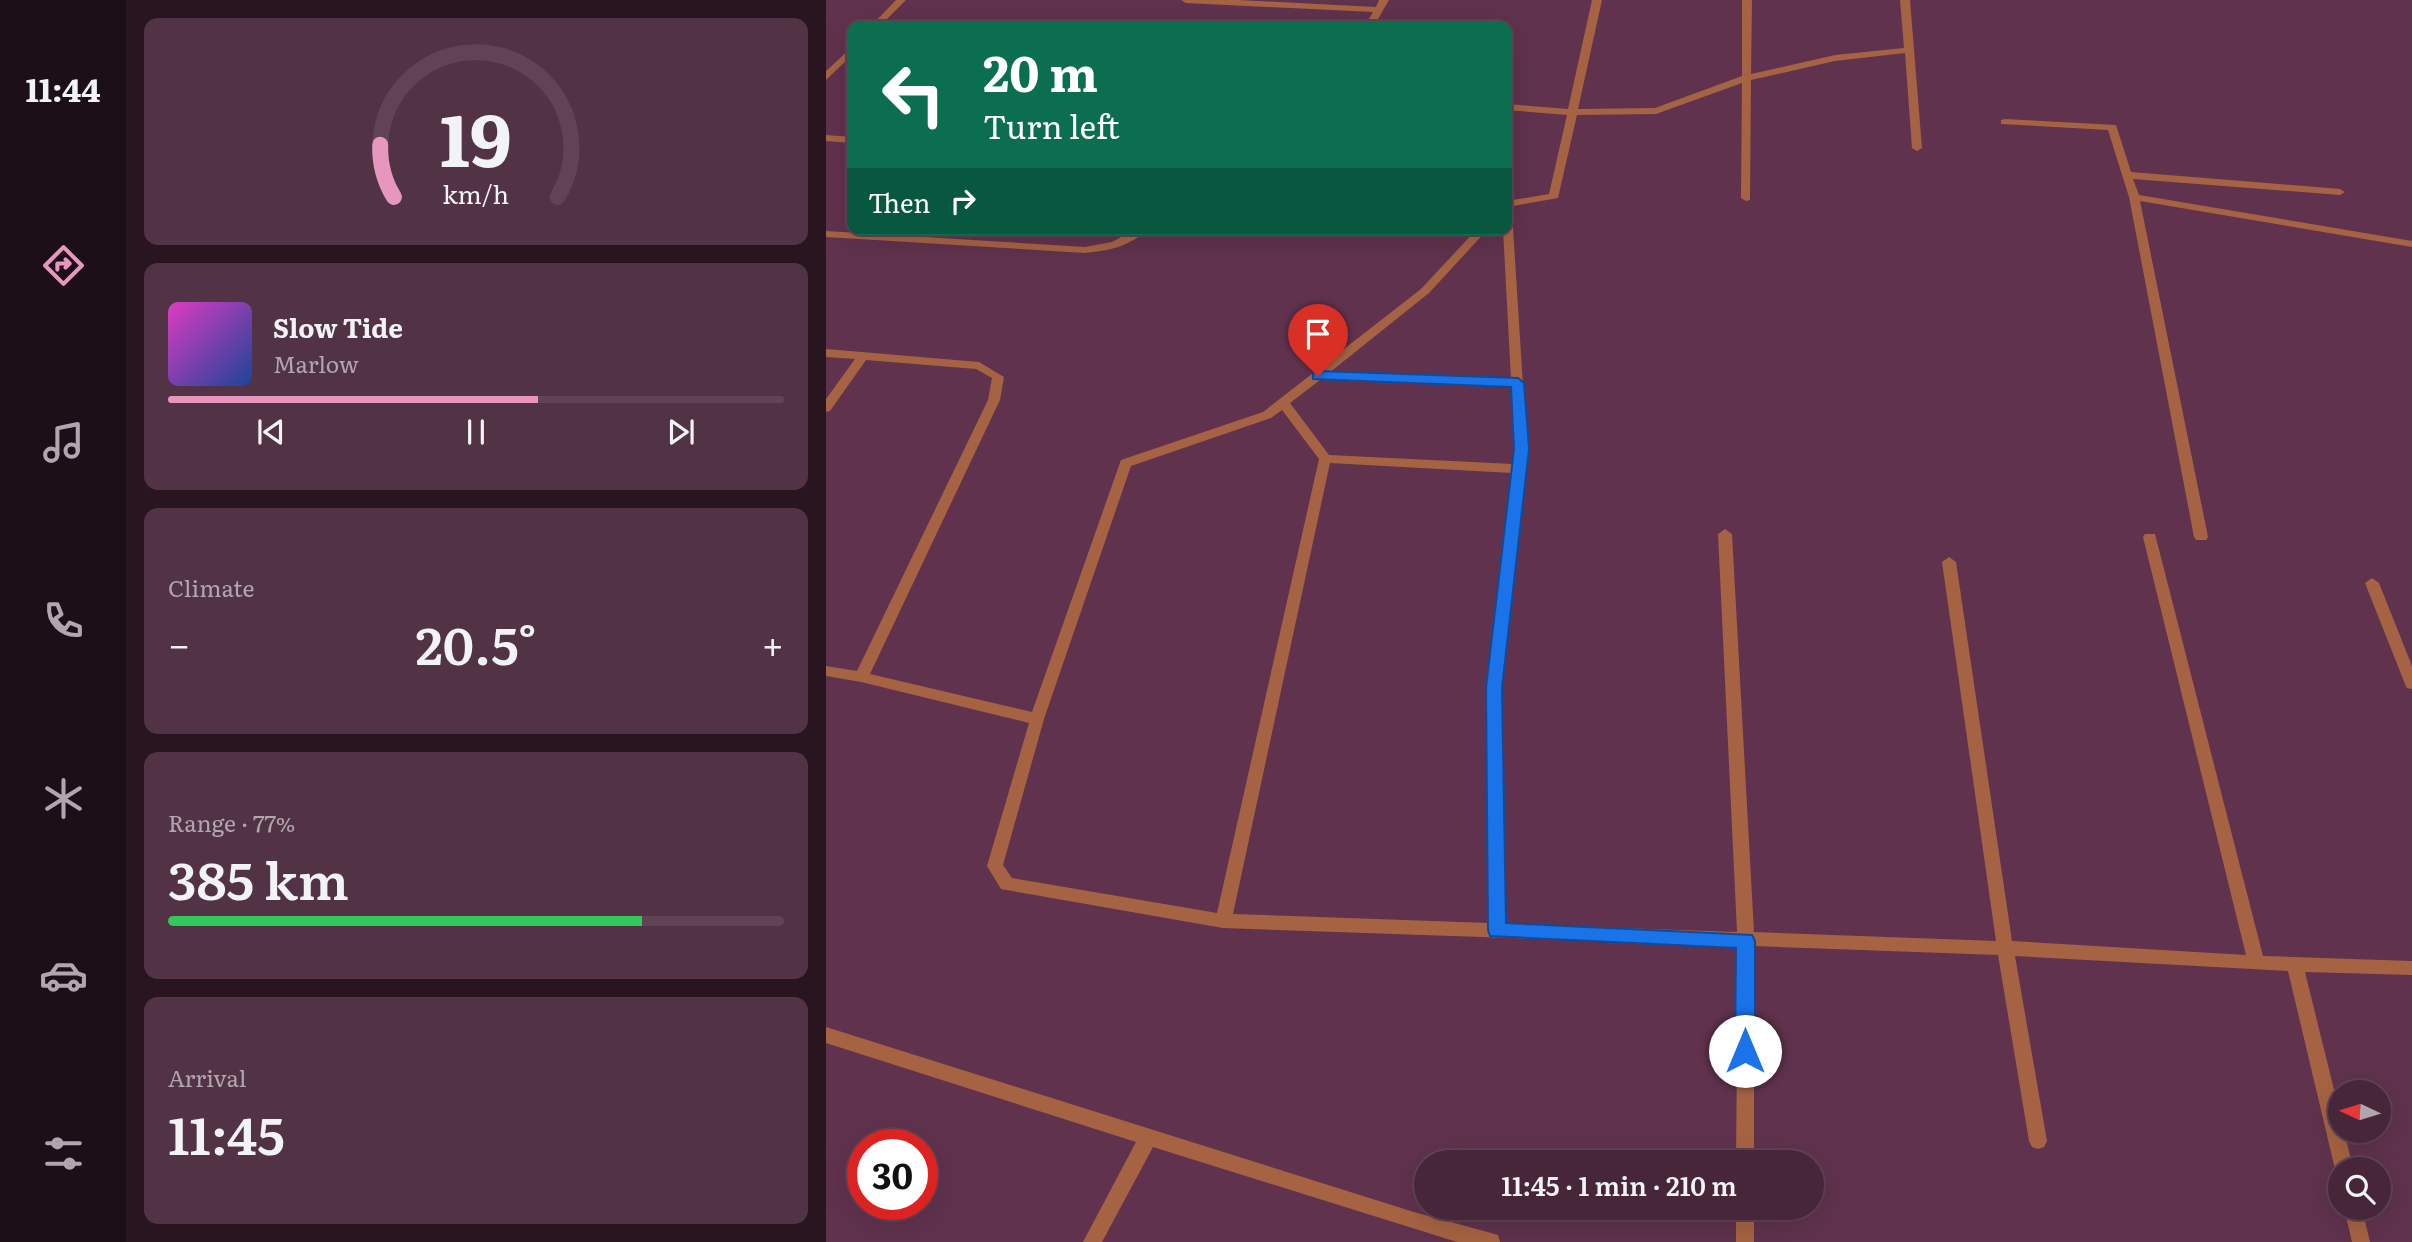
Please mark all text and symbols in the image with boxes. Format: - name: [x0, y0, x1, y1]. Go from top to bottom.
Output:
- text: 20 m: [983, 34, 1098, 107]
- icon: left: [868, 49, 959, 140]
- text: 11:44: [25, 64, 101, 112]
- text: 19: [440, 82, 512, 190]
- text: Turn left: [983, 101, 1120, 149]
- text: km/h: [443, 175, 509, 212]
- text: Then: [868, 182, 930, 221]
- icon: right: [944, 182, 982, 220]
- icon: directions: [39, 241, 88, 290]
- pin: [1288, 304, 1348, 376]
- text: Slow Tide: [273, 307, 403, 346]
- icon: arrive: [1299, 315, 1337, 353]
- text: Marlow: [273, 346, 359, 380]
- icon: previous: [252, 413, 290, 451]
- icon: pause: [457, 413, 495, 451]
- icon: next: [662, 413, 700, 451]
- icon: music: [39, 418, 88, 467]
- text: Climate: [168, 570, 254, 604]
- icon: phone: [39, 596, 88, 645]
- text: 20.5°: [415, 604, 537, 681]
- text: −: [168, 614, 190, 671]
- text: +: [762, 614, 784, 671]
- icon: climate: [39, 774, 88, 823]
- text: Range · 77%: [168, 805, 295, 839]
- text: 385 km: [168, 839, 349, 916]
- icon: car: [39, 951, 88, 1000]
- position arrow: [1708, 1014, 1782, 1088]
- text: Arrival: [168, 1060, 247, 1094]
- north arrow: [2328, 1080, 2390, 1143]
- map controls: [2328, 1080, 2391, 1220]
- text: 11:45: [168, 1094, 285, 1171]
- icon: filters: [39, 1129, 88, 1178]
- speed limit sign: 30: [847, 1129, 938, 1220]
- button: search: [2328, 1157, 2391, 1220]
- text: 11:45 · 1 min · 210 m: [1501, 1165, 1737, 1204]

